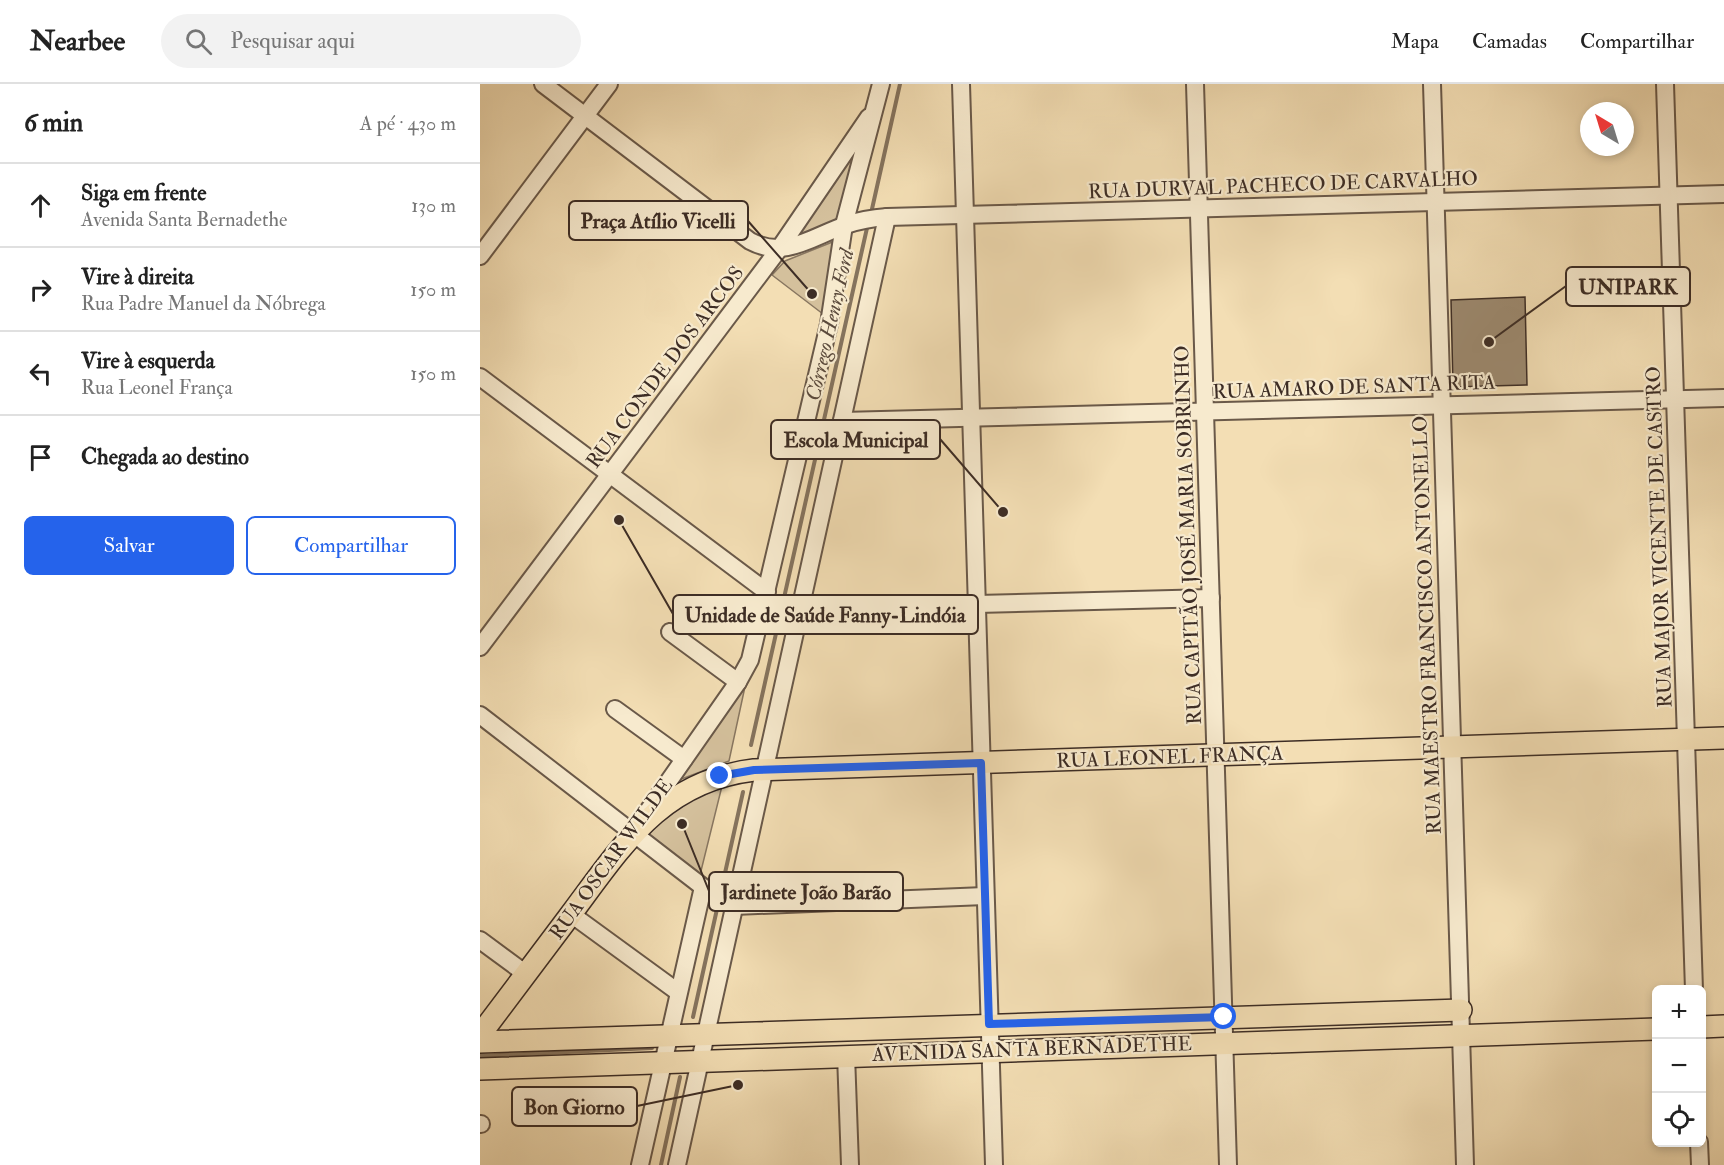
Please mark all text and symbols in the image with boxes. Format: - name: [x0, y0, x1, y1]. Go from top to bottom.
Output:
- search box: [161, 14, 581, 68]
- text: Nearbee: [30, 24, 125, 59]
- icon: search: [182, 25, 215, 58]
- text: Pesquisar aqui: [230, 27, 355, 55]
- text: Mapa: [1391, 28, 1439, 55]
- text: Camadas: [1472, 28, 1547, 55]
- text: Compartilhar: [1580, 28, 1694, 55]
- north arrow: [1580, 102, 1634, 156]
- text: 6 min: [24, 107, 83, 139]
- text: A pé · 430 m: [360, 111, 456, 136]
- street label: RUA DURVAL PACHECO DE CARVALHO: [1088, 166, 1478, 204]
- text: Siga em frente: [81, 179, 206, 207]
- icon: ahead: [24, 189, 57, 222]
- text: 130 m: [411, 193, 456, 218]
- callout: Praça Atílio Vicelli: [569, 201, 748, 240]
- text: Avenida Santa Bernadethe: [81, 207, 287, 232]
- text: Praça Atílio Vicelli: [580, 208, 736, 235]
- water label: Córrego Henry Ford: [799, 245, 861, 404]
- street label: RUA CONDE DOS ARCOS: [581, 261, 749, 473]
- text: Vire à direita: [81, 263, 194, 291]
- callout: UNIPARK: [1566, 267, 1690, 306]
- icon: right: [24, 273, 57, 306]
- text: UNIPARK: [1578, 274, 1679, 301]
- text: 150 m: [410, 277, 456, 302]
- text: Rua Padre Manuel da Nóbrega: [81, 291, 326, 316]
- street label: RUA CAPITÃO JOSÉ MARIA SOBRINHO: [1168, 345, 1207, 725]
- text: Vire à esquerda: [81, 347, 215, 375]
- icon: left: [24, 357, 57, 390]
- text: 150 m: [410, 361, 456, 386]
- street label: RUA MAJOR VICENTE DE CASTRO: [1641, 366, 1677, 708]
- street label: RUA AMARO DE SANTA RITA: [1212, 370, 1496, 404]
- text: Rua Leonel França: [81, 375, 233, 400]
- street label: RUA MAESTRO FRANCISCO ANTONELLO: [1407, 415, 1447, 835]
- callout: Escola Municipal: [771, 420, 940, 459]
- text: Escola Municipal: [784, 427, 929, 454]
- icon: arrive: [24, 441, 57, 474]
- text: Chegada ao destino: [81, 443, 249, 471]
- button: Salvar: [24, 516, 234, 575]
- button: Compartilhar: [246, 516, 456, 575]
- callout: Unidade de Saúde Fanny-Lindóia: [673, 595, 978, 634]
- text: Unidade de Saúde Fanny-Lindóia: [684, 602, 967, 629]
- street label: RUA LEONEL FRANÇA: [1056, 741, 1284, 773]
- route end: [706, 762, 732, 788]
- street label: RUA OSCAR WILDE: [544, 773, 678, 945]
- callout: Jardinete João Barão: [709, 872, 903, 911]
- text: Jardinete João Barão: [720, 879, 891, 906]
- map controls: [1652, 985, 1706, 1147]
- button: +: [1652, 985, 1706, 1039]
- route start: [1210, 1003, 1236, 1029]
- street label: AVENIDA SANTA BERNADETHE: [871, 1031, 1192, 1067]
- button: −: [1652, 1039, 1706, 1093]
- callout: Bon Giorno: [512, 1087, 637, 1126]
- button: locate: [1652, 1093, 1706, 1147]
- text: Bon Giorno: [523, 1094, 625, 1121]

